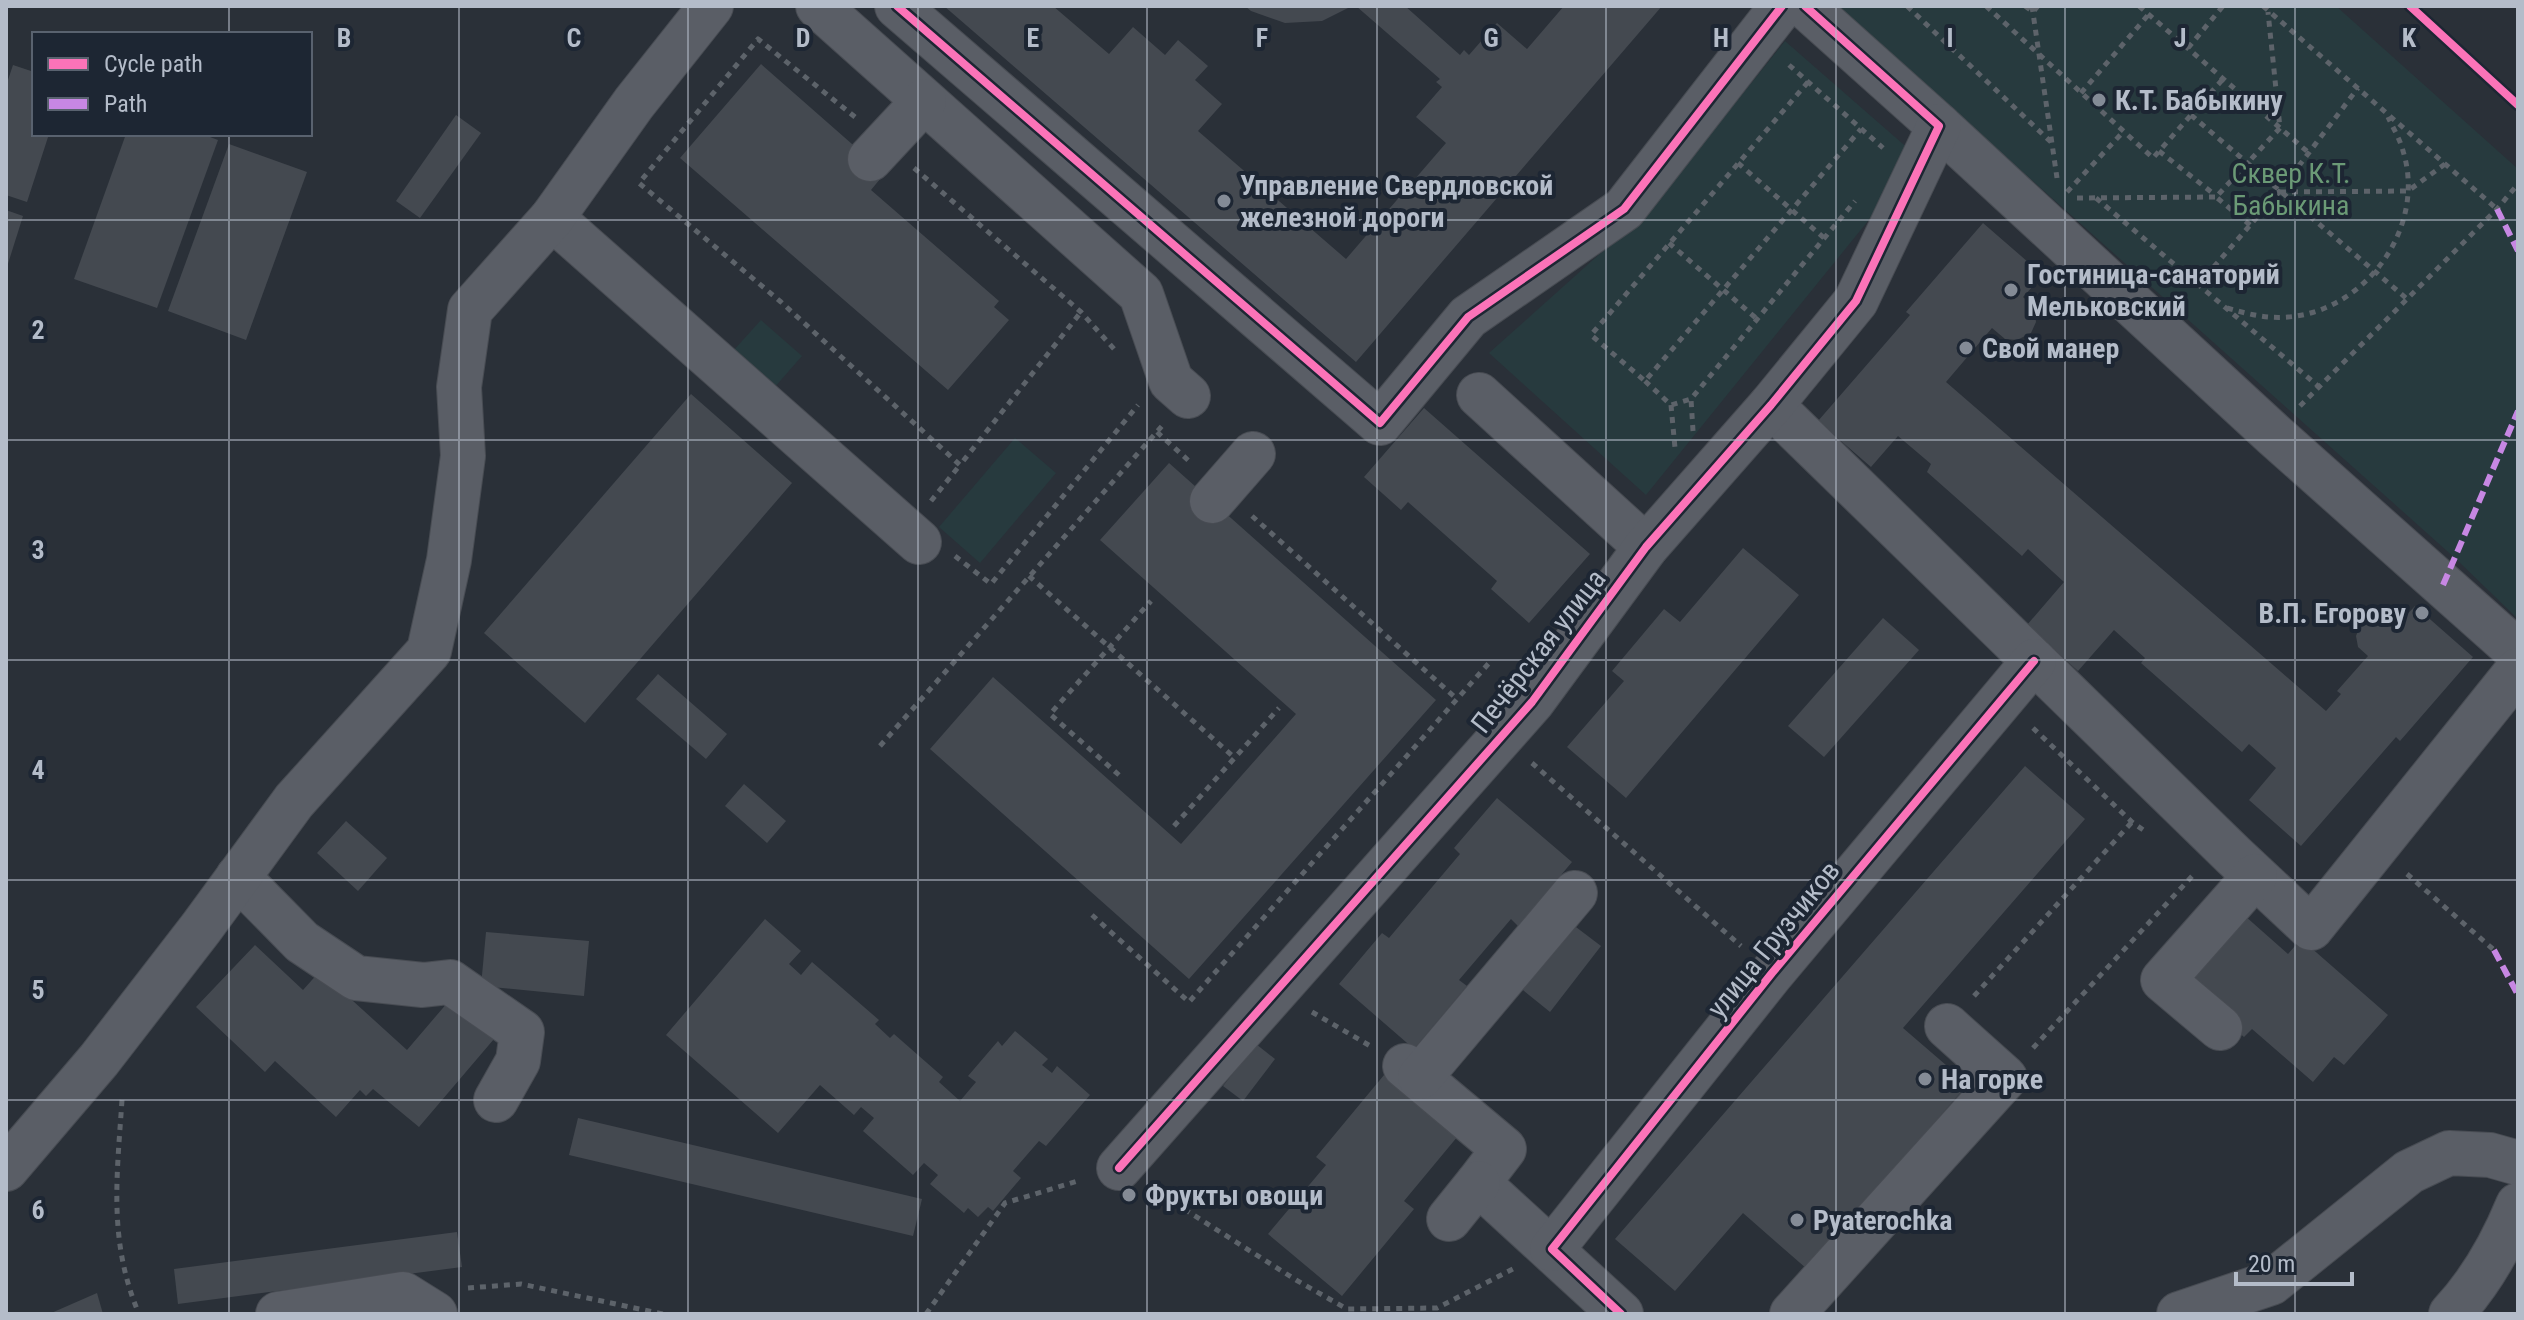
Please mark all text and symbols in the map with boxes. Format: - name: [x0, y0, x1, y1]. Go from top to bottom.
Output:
- text: B: [337, 23, 351, 53]
- text: C: [567, 23, 582, 53]
- text: D: [796, 23, 810, 53]
- text: E: [1027, 23, 1040, 53]
- text: F: [1256, 23, 1268, 53]
- text: G: [1483, 23, 1499, 53]
- text: H: [1713, 23, 1729, 53]
- text: I: [1946, 23, 1954, 53]
- text: J: [2174, 23, 2186, 53]
- text: K: [2402, 23, 2417, 53]
- legend: [32, 32, 312, 136]
- text: Cycle path: [104, 50, 203, 78]
- place label: К.Т. Бабыкину: [2115, 84, 2283, 117]
- text: Path: [104, 90, 147, 118]
- marker: К.Т. Бабыкину: [2090, 91, 2108, 109]
- park label: Сквер К.Т. Бабыкина: [2232, 157, 2350, 222]
- place label: Управление Свердловской железной дороги: [1240, 169, 1553, 234]
- marker: Управление Свердловской железной дороги: [1215, 192, 1233, 210]
- place label: Гостиница-санаторий Мельковский: [2027, 258, 2280, 323]
- marker: Гостиница-санаторий Мельковский: [2002, 281, 2020, 299]
- text: 2: [31, 315, 45, 345]
- place label: Свой манер: [1982, 332, 2119, 365]
- marker: Свой манер: [1957, 339, 1975, 357]
- text: 3: [31, 535, 45, 565]
- street label: Печёрская улица: [1464, 563, 1612, 740]
- place label: В.П. Егорову: [2259, 597, 2407, 630]
- marker: В.П. Егорову: [2413, 604, 2431, 622]
- text: 4: [31, 755, 45, 785]
- street label: улица Грузчиков: [1700, 854, 1847, 1024]
- text: 5: [31, 975, 45, 1005]
- place label: На горке: [1941, 1063, 2043, 1096]
- marker: На горке: [1916, 1070, 1934, 1088]
- place label: Фрукты овощи: [1145, 1179, 1323, 1212]
- marker: Фрукты овощи: [1120, 1186, 1138, 1204]
- text: 6: [31, 1195, 45, 1225]
- place label: Pyaterochka: [1813, 1204, 1953, 1237]
- marker: Pyaterochka: [1788, 1211, 1806, 1229]
- scale bar: [2236, 1236, 2352, 1286]
- text: 20 m: [2248, 1250, 2295, 1278]

